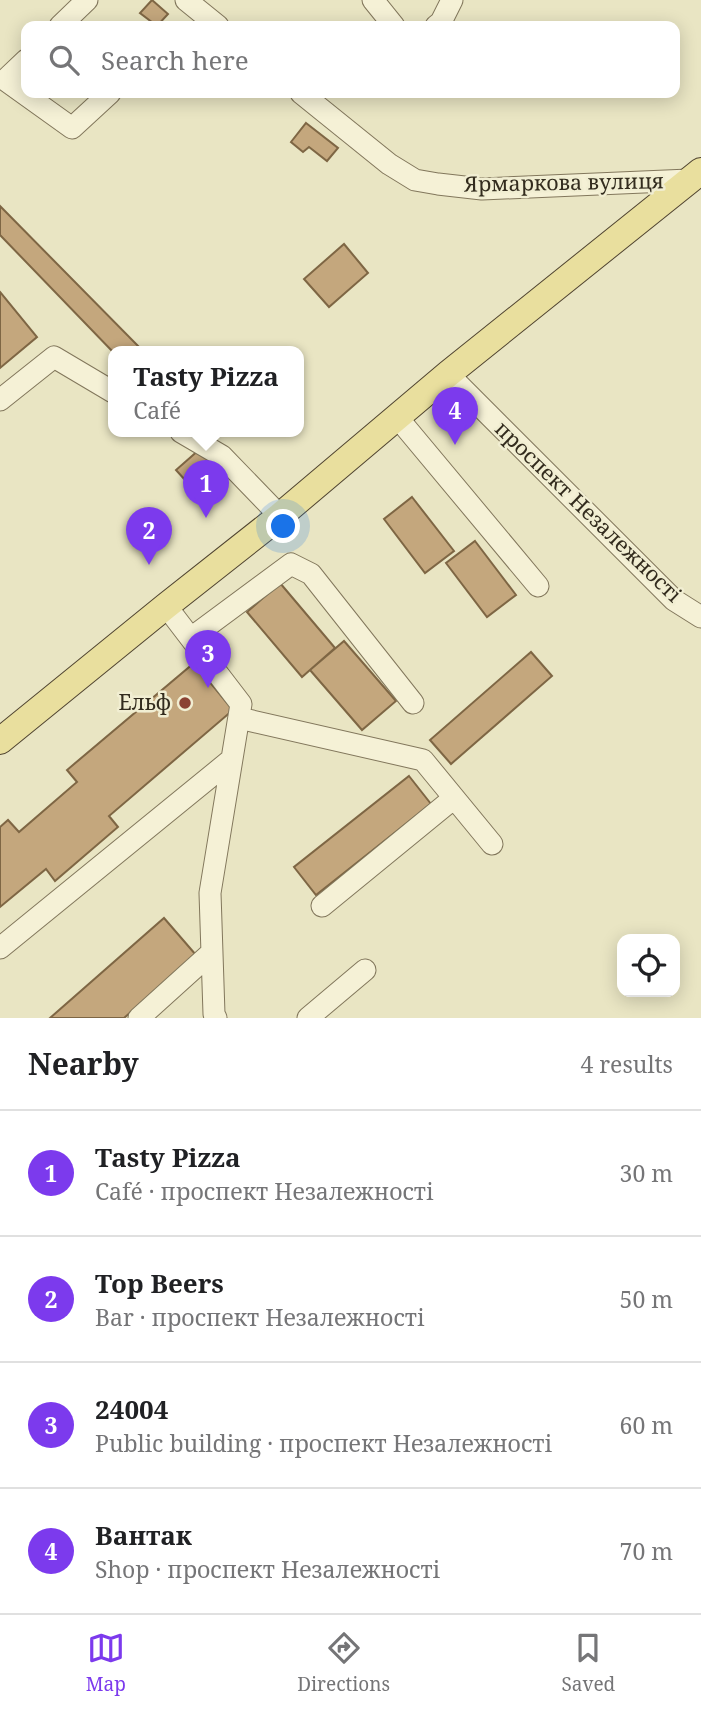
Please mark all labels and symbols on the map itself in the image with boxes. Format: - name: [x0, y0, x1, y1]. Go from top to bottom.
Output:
- street label: Ярмаркова вулиця: [463, 166, 664, 198]
- pin: 4: [432, 387, 478, 445]
- street label: проспект Незалежності: [489, 415, 688, 608]
- pin: 1: [183, 460, 229, 518]
- pin: 2: [126, 507, 172, 565]
- your location: [266, 509, 300, 543]
- pin: 3: [185, 630, 231, 688]
- place label: Ельф: [118, 688, 171, 716]
- marker: Ельф: [177, 695, 193, 711]

